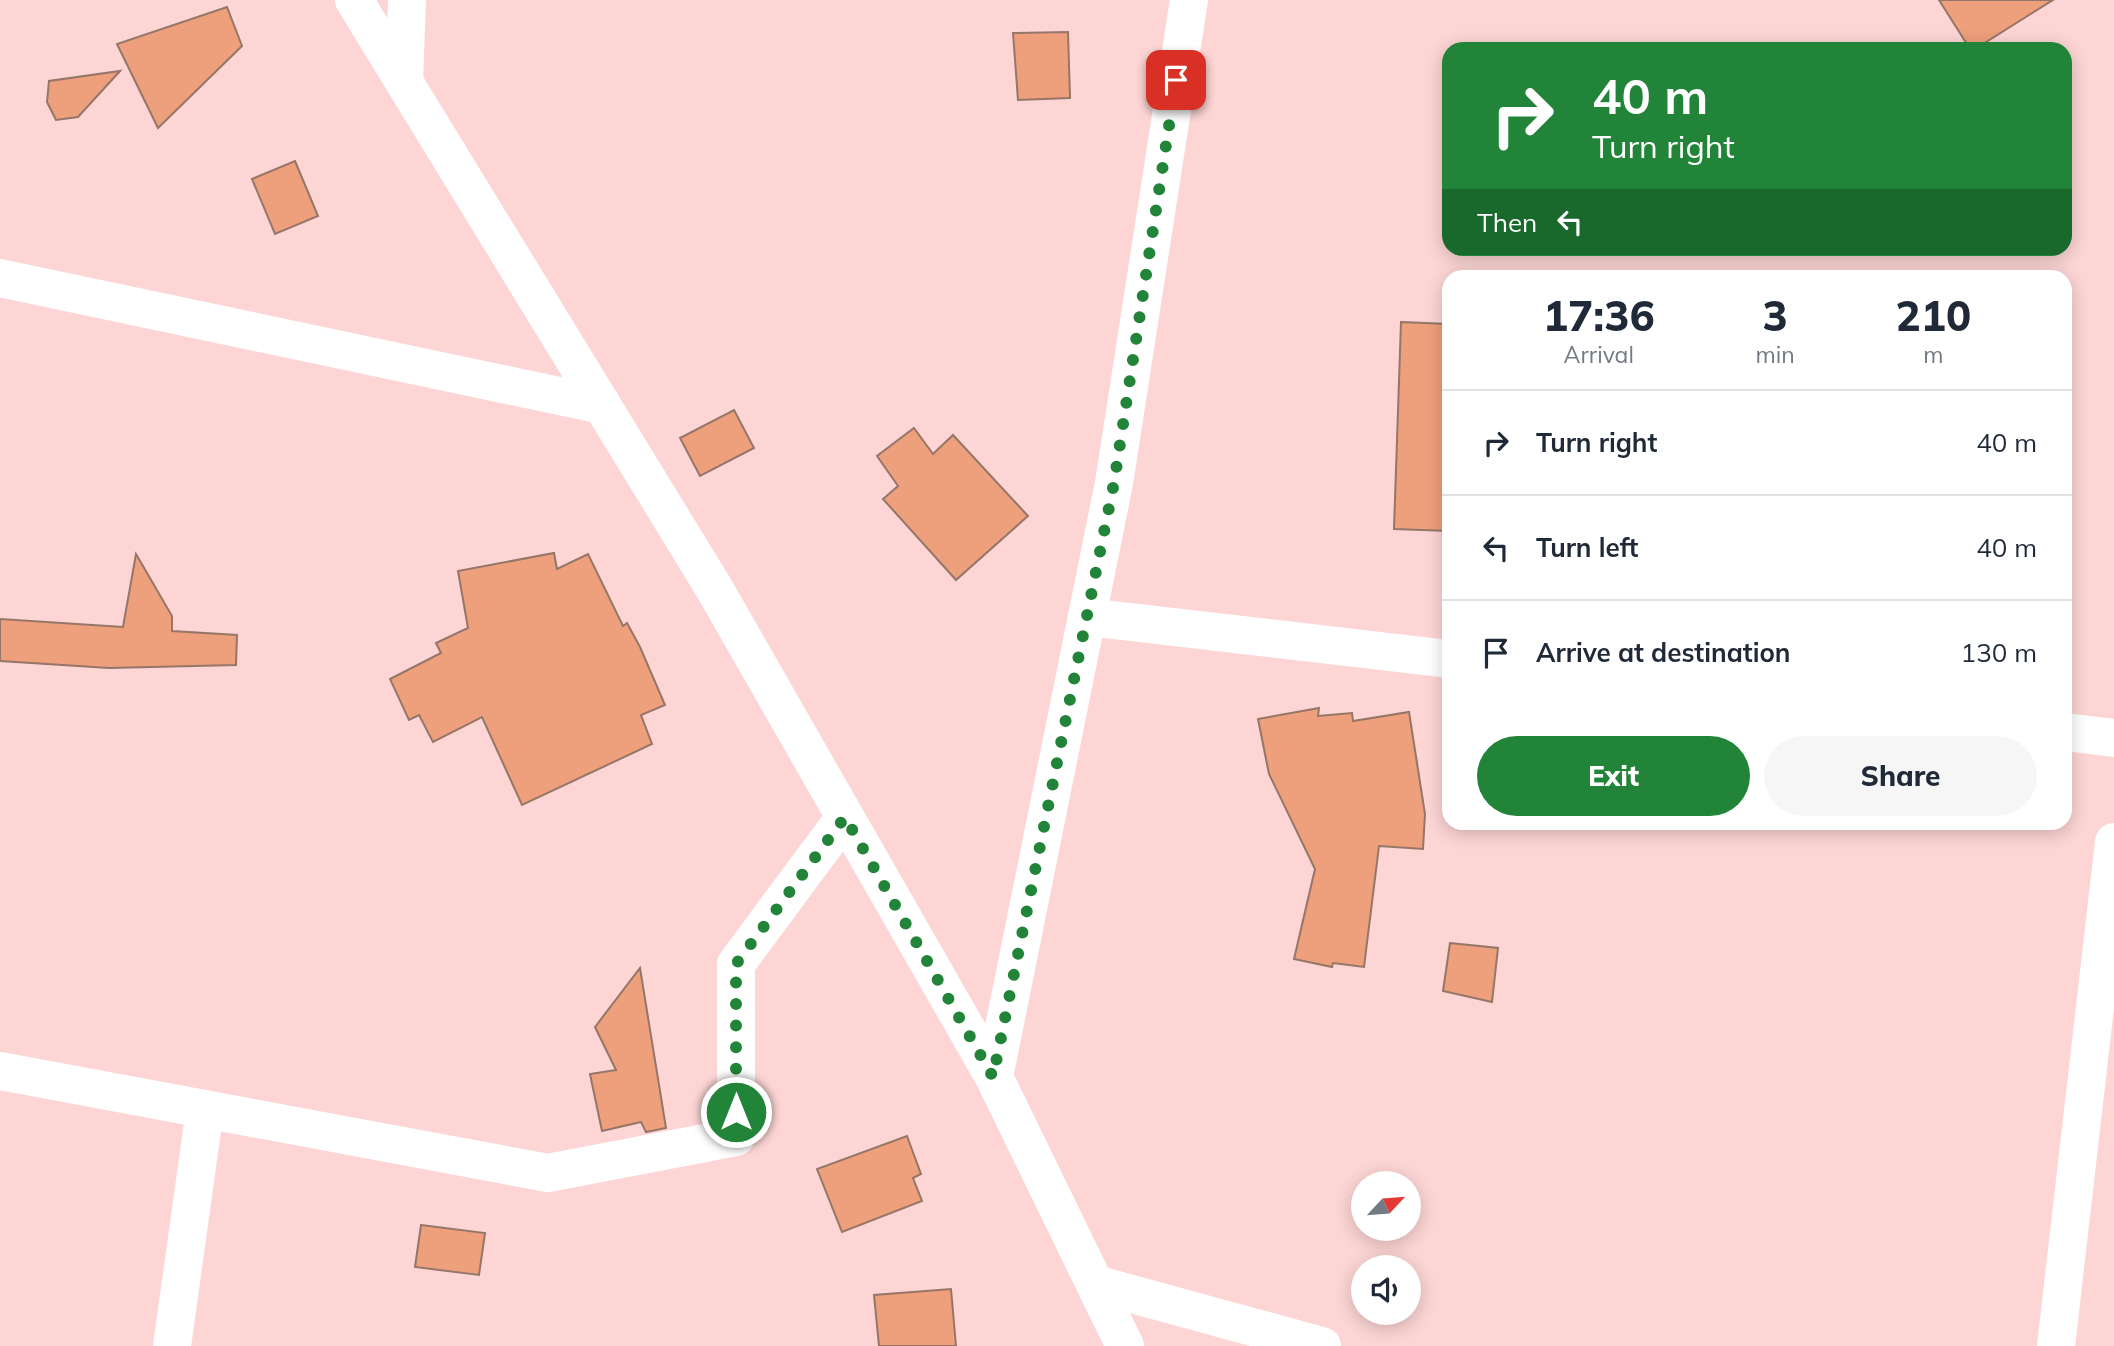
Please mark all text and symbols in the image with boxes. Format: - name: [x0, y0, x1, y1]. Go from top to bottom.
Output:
- pin: [1146, 50, 1206, 110]
- icon: arrive: [1157, 61, 1195, 99]
- text: 40 m: [1592, 65, 1708, 126]
- icon: right: [1477, 70, 1568, 161]
- text: Turn right: [1592, 126, 1735, 166]
- icon: left: [1551, 203, 1589, 241]
- text: Then: [1477, 206, 1537, 239]
- text: 17:36: [1543, 289, 1655, 342]
- text: 3: [1762, 289, 1788, 342]
- text: 210: [1896, 289, 1971, 342]
- text: Arrival: [1564, 340, 1634, 369]
- text: min: [1755, 340, 1795, 369]
- text: m: [1923, 340, 1943, 369]
- icon: right: [1477, 424, 1515, 462]
- text: Turn right: [1536, 426, 1657, 459]
- text: 40 m: [1976, 426, 2037, 459]
- icon: left: [1477, 529, 1515, 567]
- text: Turn left: [1536, 531, 1638, 564]
- text: 40 m: [1976, 531, 2037, 564]
- icon: arrive: [1477, 634, 1515, 672]
- text: Arrive at destination: [1536, 636, 1791, 669]
- text: 130 m: [1961, 636, 2037, 669]
- button: Exit: [1477, 736, 1750, 816]
- button: Share: [1764, 736, 2037, 816]
- position arrow: [699, 1075, 773, 1149]
- north arrow: [1351, 1171, 1421, 1241]
- map controls: [1351, 1171, 1421, 1325]
- button: sound: [1351, 1255, 1421, 1325]

